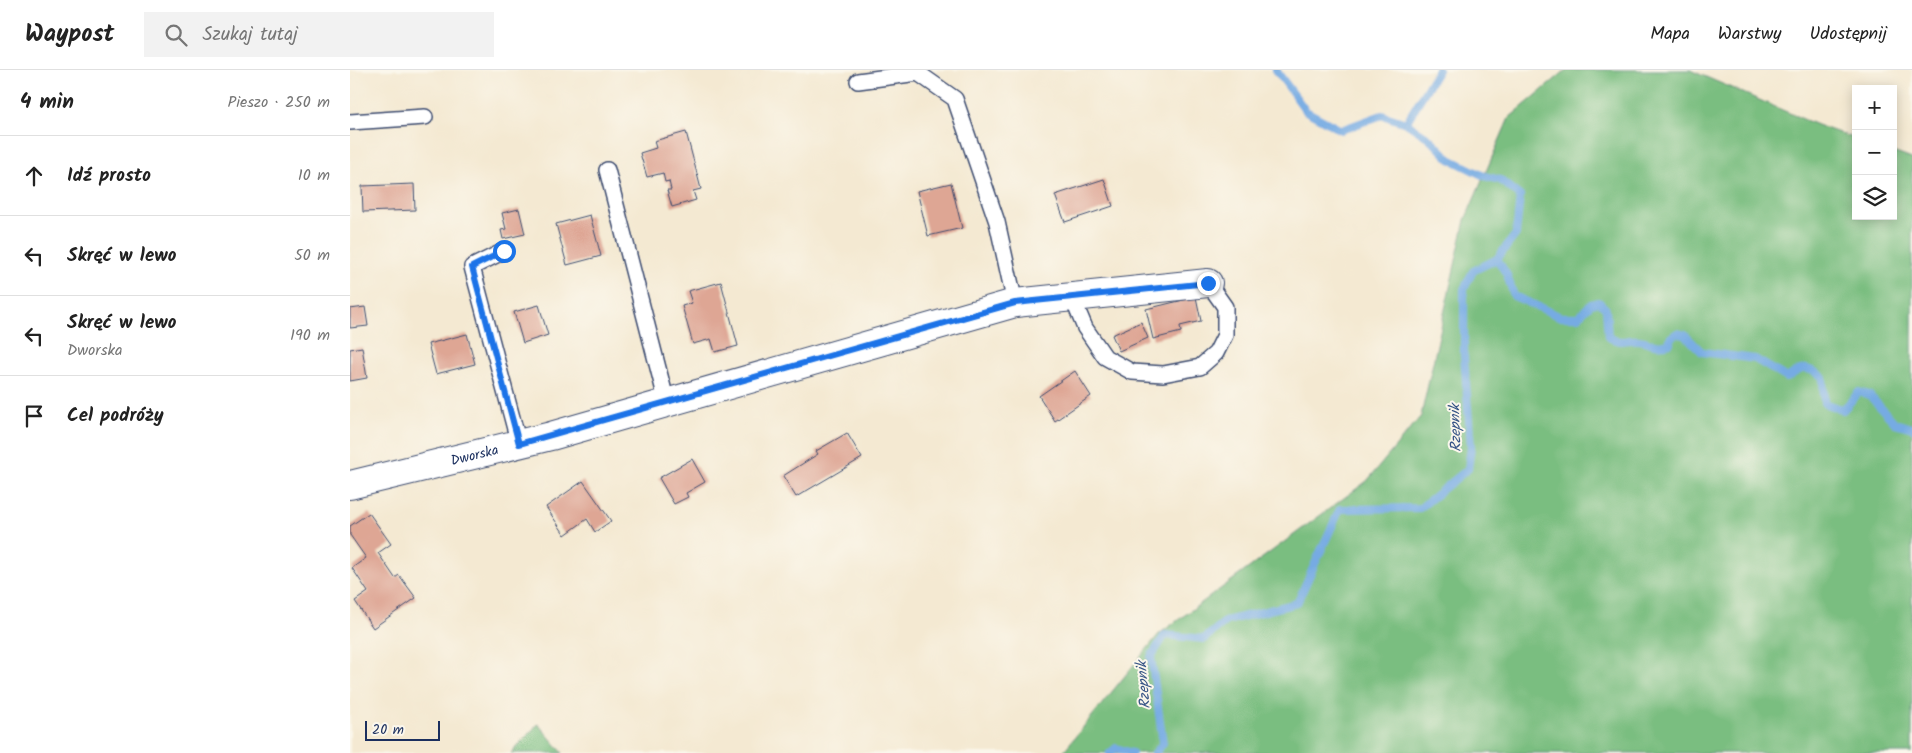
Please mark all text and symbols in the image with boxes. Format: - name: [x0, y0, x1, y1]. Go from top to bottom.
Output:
- search box: [144, 12, 494, 57]
- text: Waypost: [25, 15, 114, 54]
- text: Szukaj tutaj: [202, 20, 298, 50]
- text: Mapa: [1650, 20, 1690, 49]
- text: Warstwy: [1718, 20, 1782, 49]
- text: Udostępnij: [1810, 20, 1887, 49]
- icon: search: [162, 21, 190, 49]
- map controls: [1852, 85, 1897, 220]
- button: +: [1852, 85, 1897, 130]
- text: 4 min: [20, 86, 74, 119]
- text: Pieszo · 250 m: [228, 90, 330, 115]
- button: −: [1852, 130, 1897, 175]
- text: Idź prosto: [67, 161, 151, 191]
- icon: ahead: [20, 162, 48, 190]
- text: 10 m: [298, 163, 330, 188]
- button: layers: [1852, 175, 1897, 220]
- route start: [493, 240, 516, 263]
- text: Skręć w lewo: [67, 241, 176, 271]
- icon: left: [20, 242, 48, 270]
- text: 50 m: [294, 243, 330, 268]
- route end: [1197, 272, 1220, 295]
- text: Skręć w lewo: [67, 308, 176, 338]
- icon: left: [20, 322, 48, 350]
- text: 190 m: [290, 323, 330, 348]
- text: Dworska: [67, 338, 122, 363]
- text: Cel podróży: [67, 401, 164, 431]
- icon: arrive: [20, 402, 48, 430]
- water label: Rzepnik: [1443, 402, 1469, 452]
- street label: Dworska: [448, 439, 501, 472]
- water label: Rzepnik: [1130, 658, 1158, 710]
- scale bar: [365, 718, 440, 741]
- text: 20 m: [372, 719, 404, 741]

